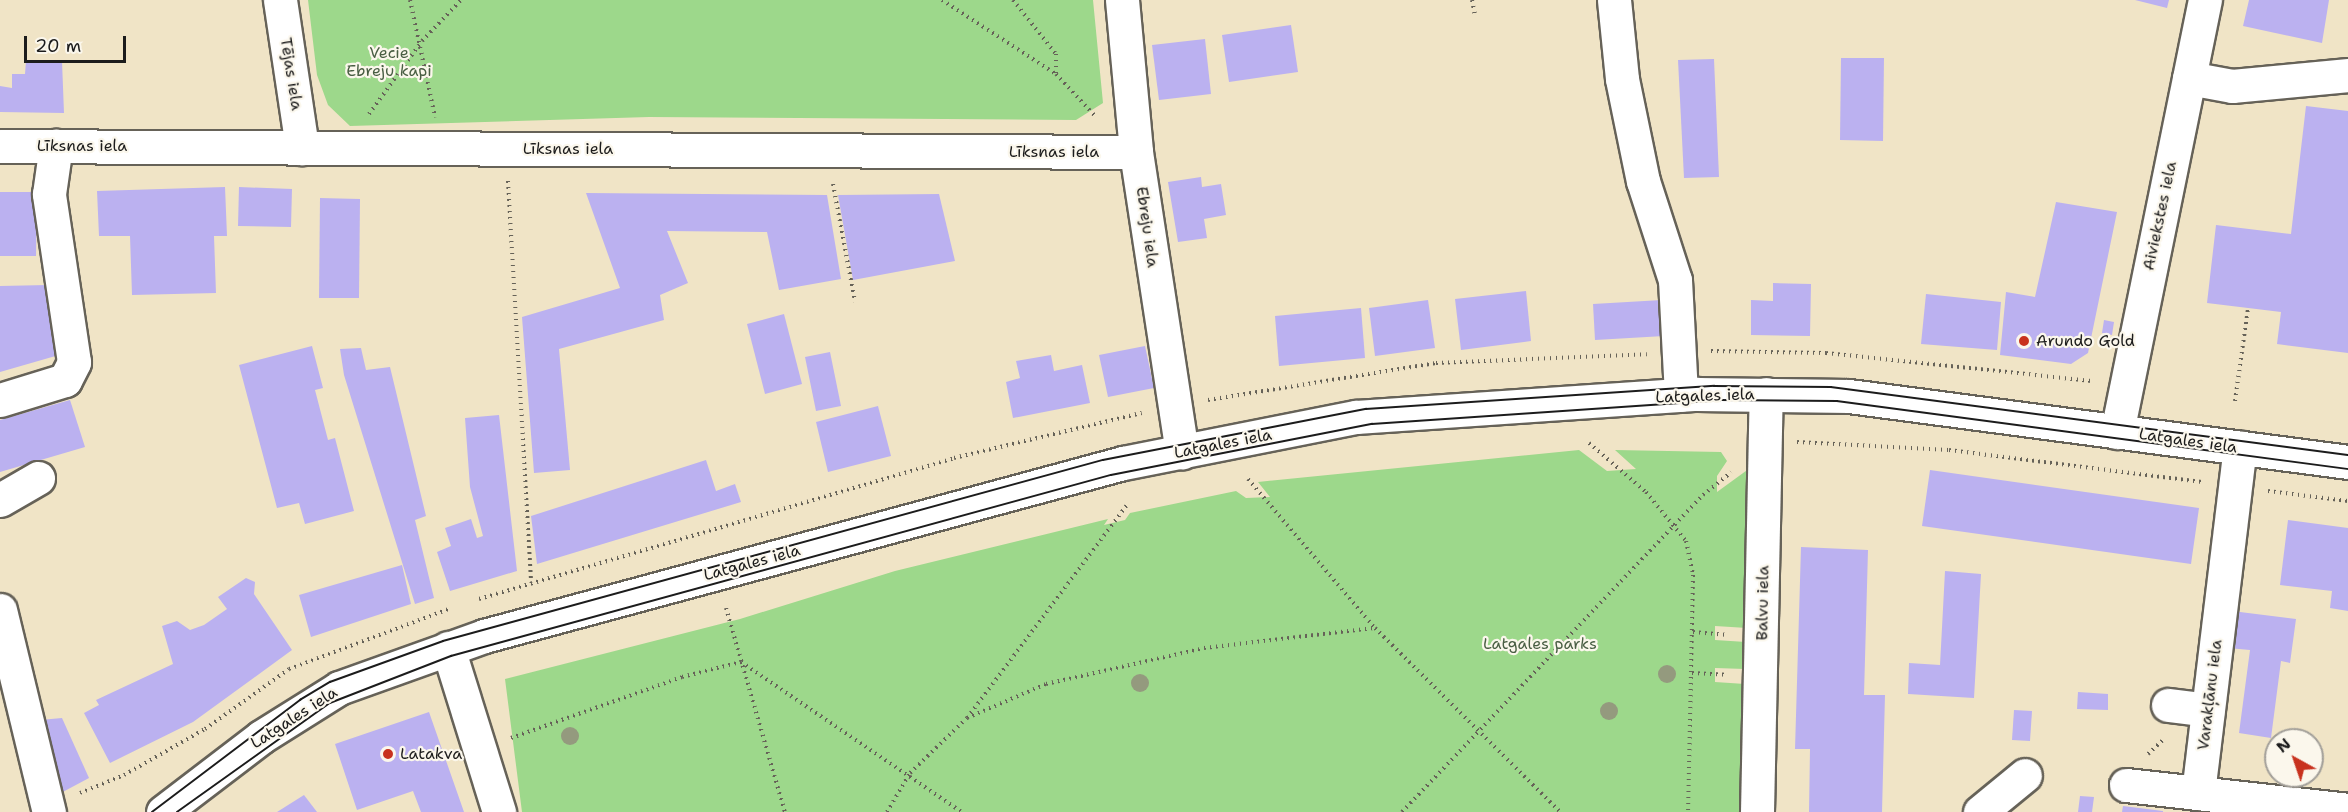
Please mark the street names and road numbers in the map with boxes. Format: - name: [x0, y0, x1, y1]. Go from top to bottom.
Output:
- street label: Tējas iela: [276, 36, 306, 112]
- street label: Līksnas iela: [37, 136, 127, 156]
- street label: Līksnas iela: [523, 139, 613, 159]
- street label: Līksnas iela: [1009, 142, 1099, 162]
- street label: Aiviekstes iela: [2139, 160, 2181, 272]
- street label: Ebreju iela: [1132, 185, 1162, 269]
- street label: Latgales iela: [1655, 385, 1755, 407]
- street label: Latgales iela: [1172, 425, 1274, 463]
- street label: Latgales iela: [2138, 425, 2238, 457]
- street label: Latgales iela: [702, 541, 802, 585]
- street label: Balvu iela: [1753, 565, 1773, 641]
- street label: Varakļānu iela: [2194, 639, 2226, 751]
- street label: Latgales iela: [247, 683, 341, 753]

